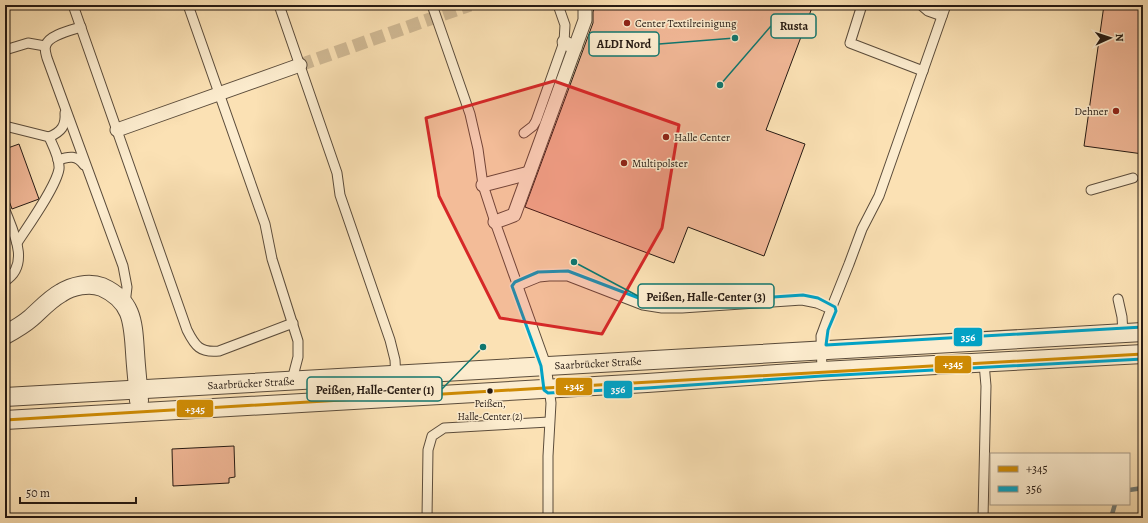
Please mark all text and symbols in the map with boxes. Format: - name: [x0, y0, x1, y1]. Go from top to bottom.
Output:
- callout: Rusta: [771, 14, 816, 38]
- place label: Center Textilreinigung: [635, 16, 737, 31]
- marker: Center Textilreinigung: [622, 18, 632, 28]
- text: Rusta: [780, 18, 809, 34]
- north arrow: [1090, 18, 1130, 58]
- callout: ALDI Nord: [589, 32, 659, 56]
- text: N: [1112, 33, 1127, 42]
- text: ALDI Nord: [596, 36, 652, 52]
- place label: Dehner: [1074, 104, 1108, 119]
- marker: Dehner: [1111, 106, 1121, 116]
- place label: Halle Center: [674, 130, 730, 145]
- marker: Halle Center: [661, 132, 671, 142]
- place label: Multipolster: [632, 156, 688, 171]
- marker: Multipolster: [619, 158, 629, 168]
- callout: Peißen, Halle-Center (3): [638, 284, 774, 308]
- text: Peißen, Halle-Center (3): [646, 289, 766, 305]
- line badge: 356: [953, 327, 983, 347]
- text: 356: [961, 330, 975, 345]
- street label: Saarbrücker Straße: [554, 354, 642, 373]
- line badge: +345: [934, 355, 972, 374]
- text: +345: [943, 357, 963, 372]
- street label: Saarbrücker Straße: [207, 374, 295, 393]
- callout: Peißen, Halle-Center (1): [307, 377, 442, 401]
- line badge: +345: [555, 377, 593, 396]
- text: +345: [564, 379, 584, 394]
- line badge: 356: [603, 380, 633, 399]
- text: Peißen, Halle-Center (1): [316, 382, 434, 398]
- text: 356: [611, 382, 625, 397]
- marker: Peißen, Halle-Center (2): [485, 386, 495, 396]
- place label: Peißen, Halle-Center (2): [457, 397, 523, 423]
- line badge: +345: [176, 399, 214, 418]
- text: +345: [185, 402, 205, 417]
- legend: [990, 453, 1130, 505]
- text: +345: [1026, 461, 1048, 477]
- scale bar: [20, 479, 136, 505]
- text: 356: [1026, 481, 1042, 497]
- text: 50 m: [26, 485, 50, 501]

